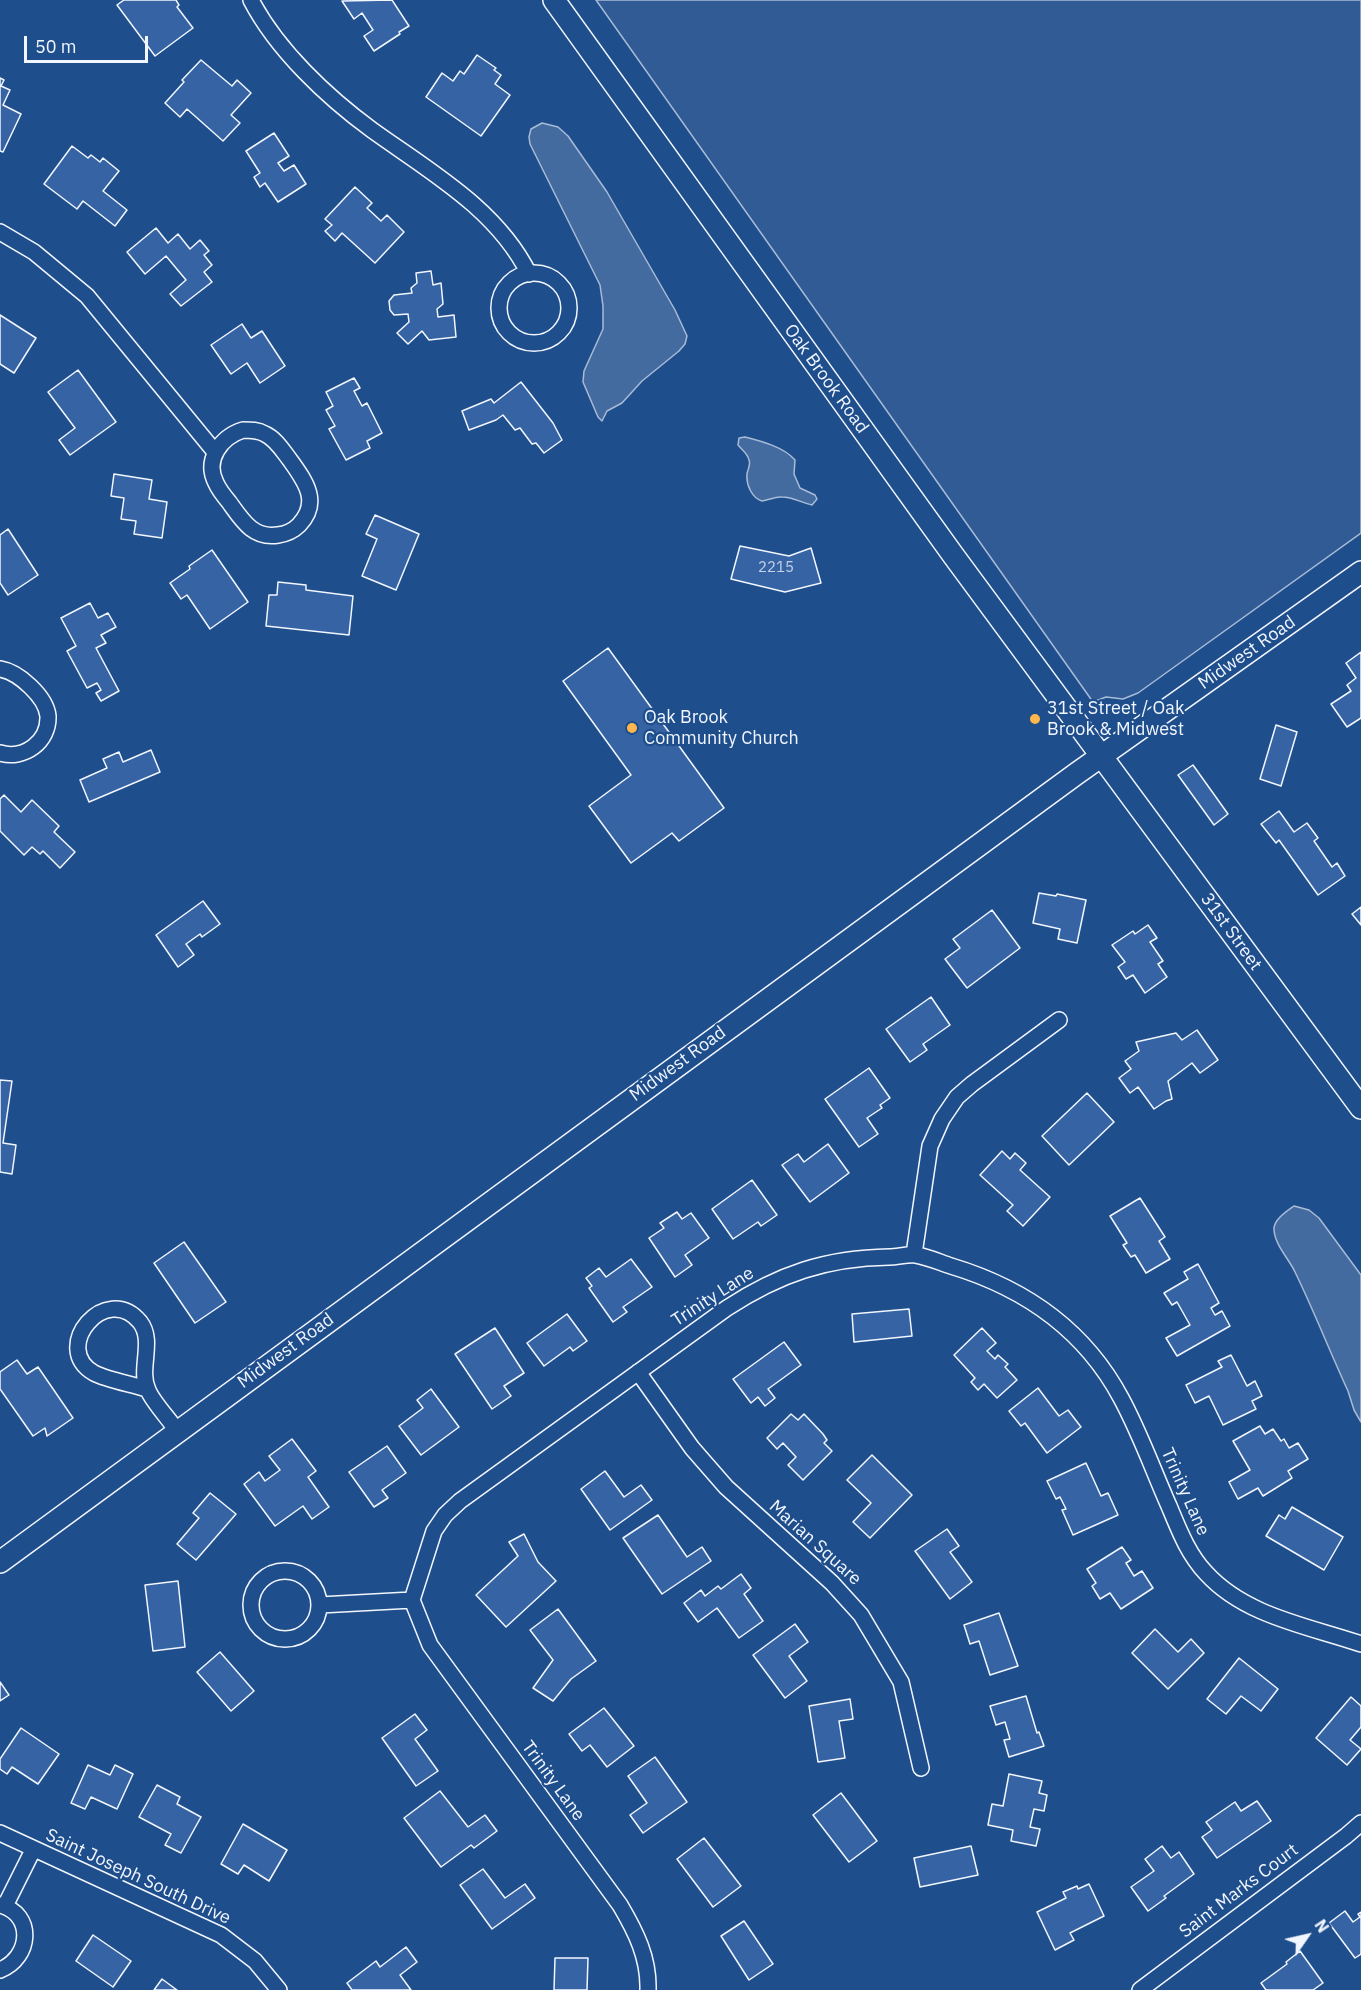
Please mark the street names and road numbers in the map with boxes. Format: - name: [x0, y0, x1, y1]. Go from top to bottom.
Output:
- street label: Oak Brook Road: [779, 320, 873, 438]
- street label: Midwest Road: [1194, 612, 1300, 694]
- street label: 31st Street: [1196, 889, 1266, 975]
- street label: Midwest Road: [626, 1022, 730, 1106]
- street label: Trinity Lane: [668, 1262, 758, 1332]
- street label: Midwest Road: [234, 1309, 338, 1393]
- street label: Trinity Lane: [1156, 1445, 1214, 1539]
- street label: Marian Square: [764, 1496, 866, 1590]
- street label: Trinity Lane: [517, 1737, 589, 1825]
- street label: Saint Joseph South Drive: [42, 1825, 234, 1929]
- street label: Saint Marks Court: [1175, 1839, 1303, 1943]

